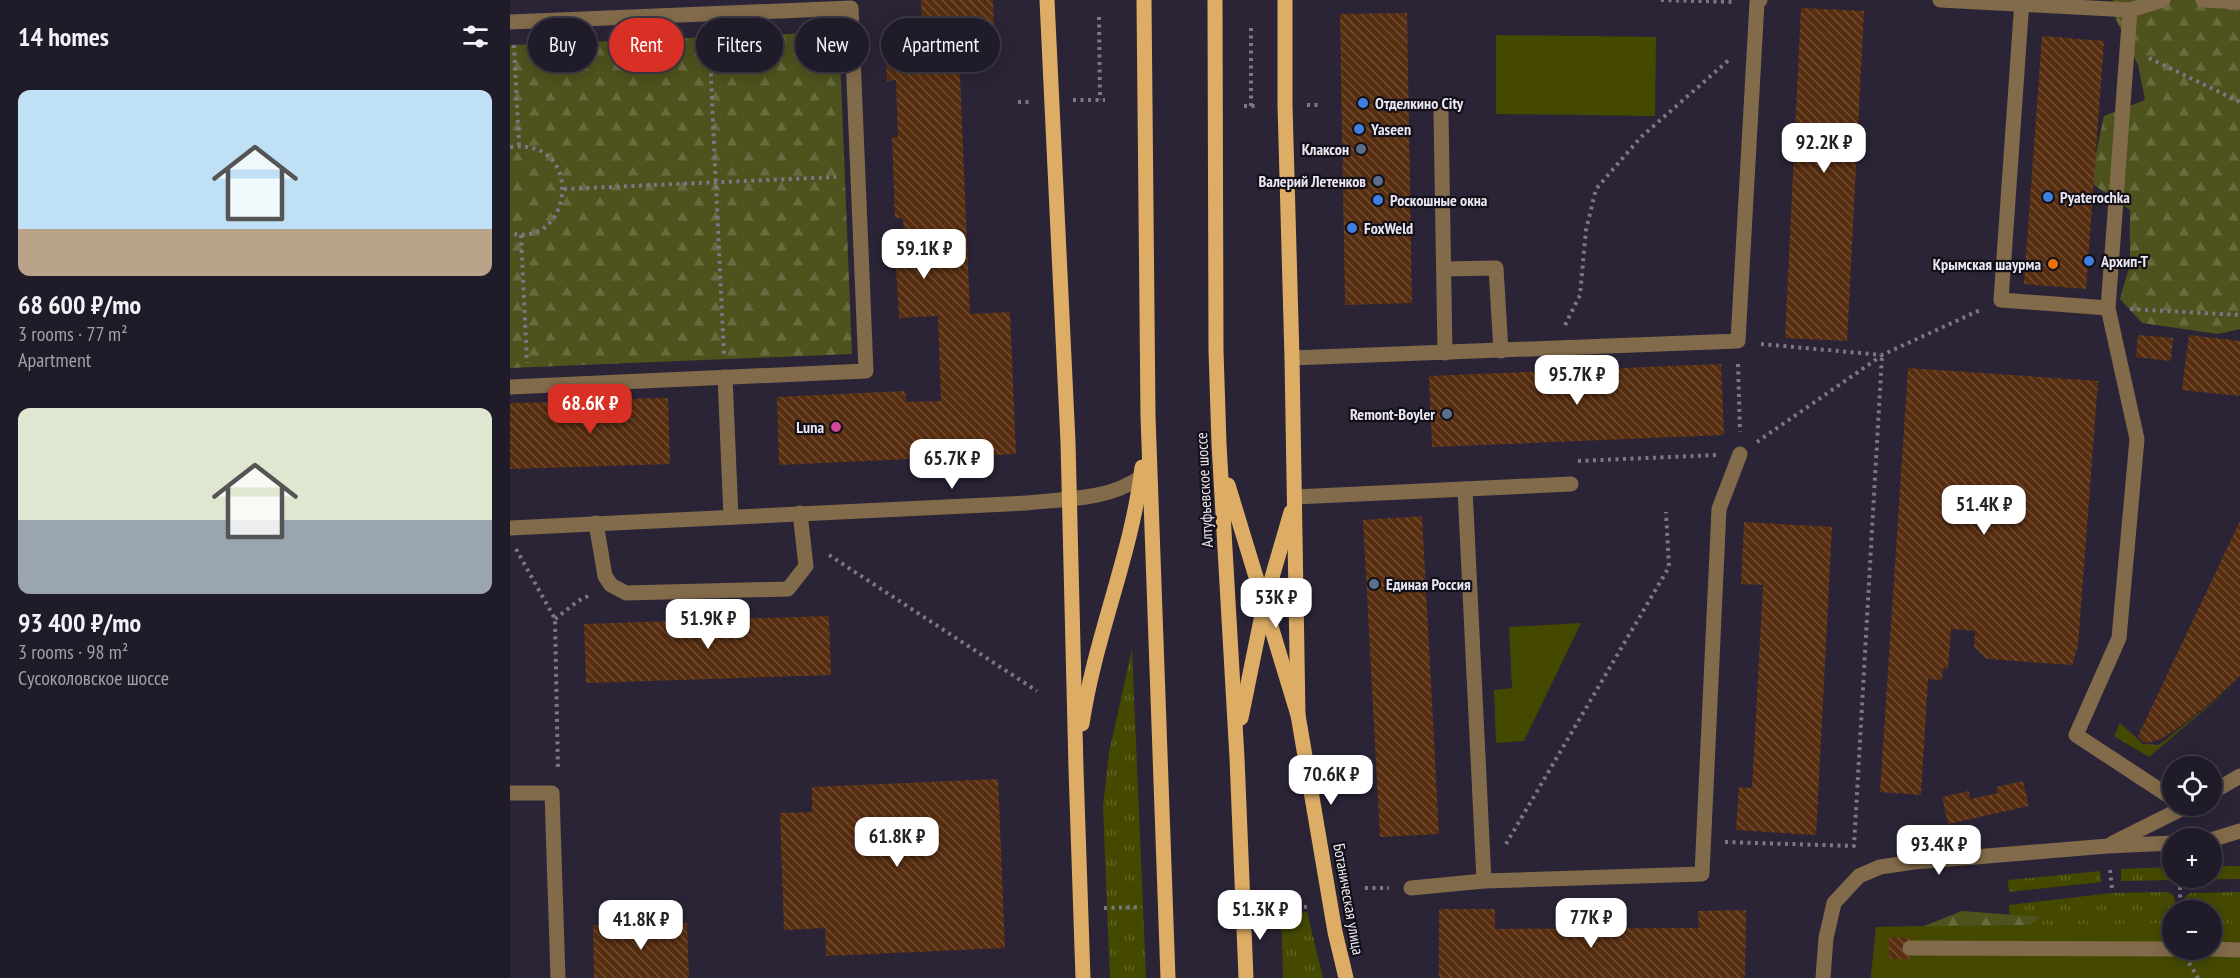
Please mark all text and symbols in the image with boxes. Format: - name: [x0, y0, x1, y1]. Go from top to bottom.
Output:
- chip: Buy: [528, 18, 597, 72]
- chip: Rent: [609, 18, 684, 72]
- chip: Filters: [696, 18, 783, 72]
- chip: New: [795, 18, 869, 72]
- chip: Apartment: [881, 18, 1000, 72]
- text: 14 homes: [18, 20, 109, 53]
- icon: filters: [459, 20, 492, 53]
- place label: Отделкино City: [1375, 93, 1464, 113]
- marker: Отделкино City: [1356, 96, 1370, 110]
- place label: Yaseen: [1370, 119, 1411, 139]
- marker: Yaseen: [1352, 122, 1366, 136]
- pin: 92.2K ₽: [1769, 123, 1879, 174]
- icon: home: [201, 129, 309, 237]
- text: 92.2K ₽: [1796, 129, 1852, 155]
- place label: Клаксон: [1302, 139, 1349, 159]
- marker: Клаксон: [1354, 142, 1368, 156]
- place label: Валерий Летенков: [1258, 171, 1366, 191]
- marker: Валерий Летенков: [1371, 174, 1385, 188]
- place label: Pyaterochka: [2060, 187, 2130, 207]
- place label: Роскошные окна: [1390, 190, 1488, 210]
- marker: Pyaterochka: [2041, 190, 2055, 204]
- marker: Роскошные окна: [1371, 193, 1385, 207]
- place label: FoxWeld: [1364, 218, 1413, 238]
- marker: FoxWeld: [1345, 221, 1359, 235]
- pin: 59.1K ₽: [869, 229, 979, 280]
- text: 59.1K ₽: [896, 235, 952, 261]
- place label: Архип-Т: [2100, 251, 2148, 271]
- place label: Крымская шаурма: [1933, 254, 2041, 274]
- marker: Архип-Т: [2082, 254, 2096, 268]
- marker: Крымская шаурма: [2046, 257, 2060, 271]
- text: 68 600 ₽/mo: [18, 288, 141, 321]
- text: 3 rooms · 77 m²: [18, 321, 128, 347]
- text: Apartment: [18, 347, 91, 373]
- pin: 95.7K ₽: [1522, 355, 1632, 406]
- text: 95.7K ₽: [1549, 361, 1605, 387]
- pin: 68.6K ₽: [535, 384, 645, 435]
- text: 68.6K ₽: [562, 390, 618, 416]
- place label: Remont-Boyler: [1350, 404, 1435, 424]
- marker: Remont-Boyler: [1440, 407, 1454, 421]
- place label: Luna: [796, 417, 824, 437]
- marker: Luna: [829, 420, 843, 434]
- street label: Алтуфьевское шоссе: [1191, 432, 1217, 548]
- pin: 65.7K ₽: [897, 439, 1007, 490]
- text: 65.7K ₽: [924, 445, 980, 471]
- icon: home: [201, 447, 309, 555]
- pin: 51.4K ₽: [1929, 485, 2039, 536]
- text: 51.4K ₽: [1956, 491, 2012, 517]
- place label: Единая Россия: [1386, 574, 1471, 594]
- marker: Единая Россия: [1367, 577, 1381, 591]
- pin: 53K ₽: [1234, 578, 1318, 629]
- text: 53K ₽: [1255, 584, 1297, 610]
- pin: 51.9K ₽: [653, 599, 763, 650]
- text: 51.9K ₽: [680, 605, 736, 631]
- text: 93 400 ₽/mo: [18, 606, 141, 639]
- text: 3 rooms · 98 m²: [18, 639, 128, 665]
- text: Сусоколовское шоссе: [18, 665, 169, 691]
- pin: 70.6K ₽: [1276, 755, 1386, 806]
- map controls: [2162, 756, 2222, 960]
- button: locate: [2162, 756, 2222, 816]
- text: 70.6K ₽: [1303, 761, 1359, 787]
- pin: 61.8K ₽: [842, 817, 952, 868]
- text: 61.8K ₽: [869, 823, 925, 849]
- pin: 93.4K ₽: [1884, 825, 1994, 876]
- button: +: [2162, 828, 2222, 888]
- text: 93.4K ₽: [1911, 831, 1967, 857]
- street label: Ботаническая улица: [1329, 842, 1369, 956]
- pin: 51.3K ₽: [1205, 890, 1315, 941]
- text: 51.3K ₽: [1232, 896, 1288, 922]
- pin: 77K ₽: [1549, 898, 1633, 949]
- pin: 41.8K ₽: [586, 900, 696, 951]
- button: −: [2162, 900, 2222, 960]
- text: 77K ₽: [1570, 904, 1612, 930]
- text: 41.8K ₽: [613, 906, 669, 932]

